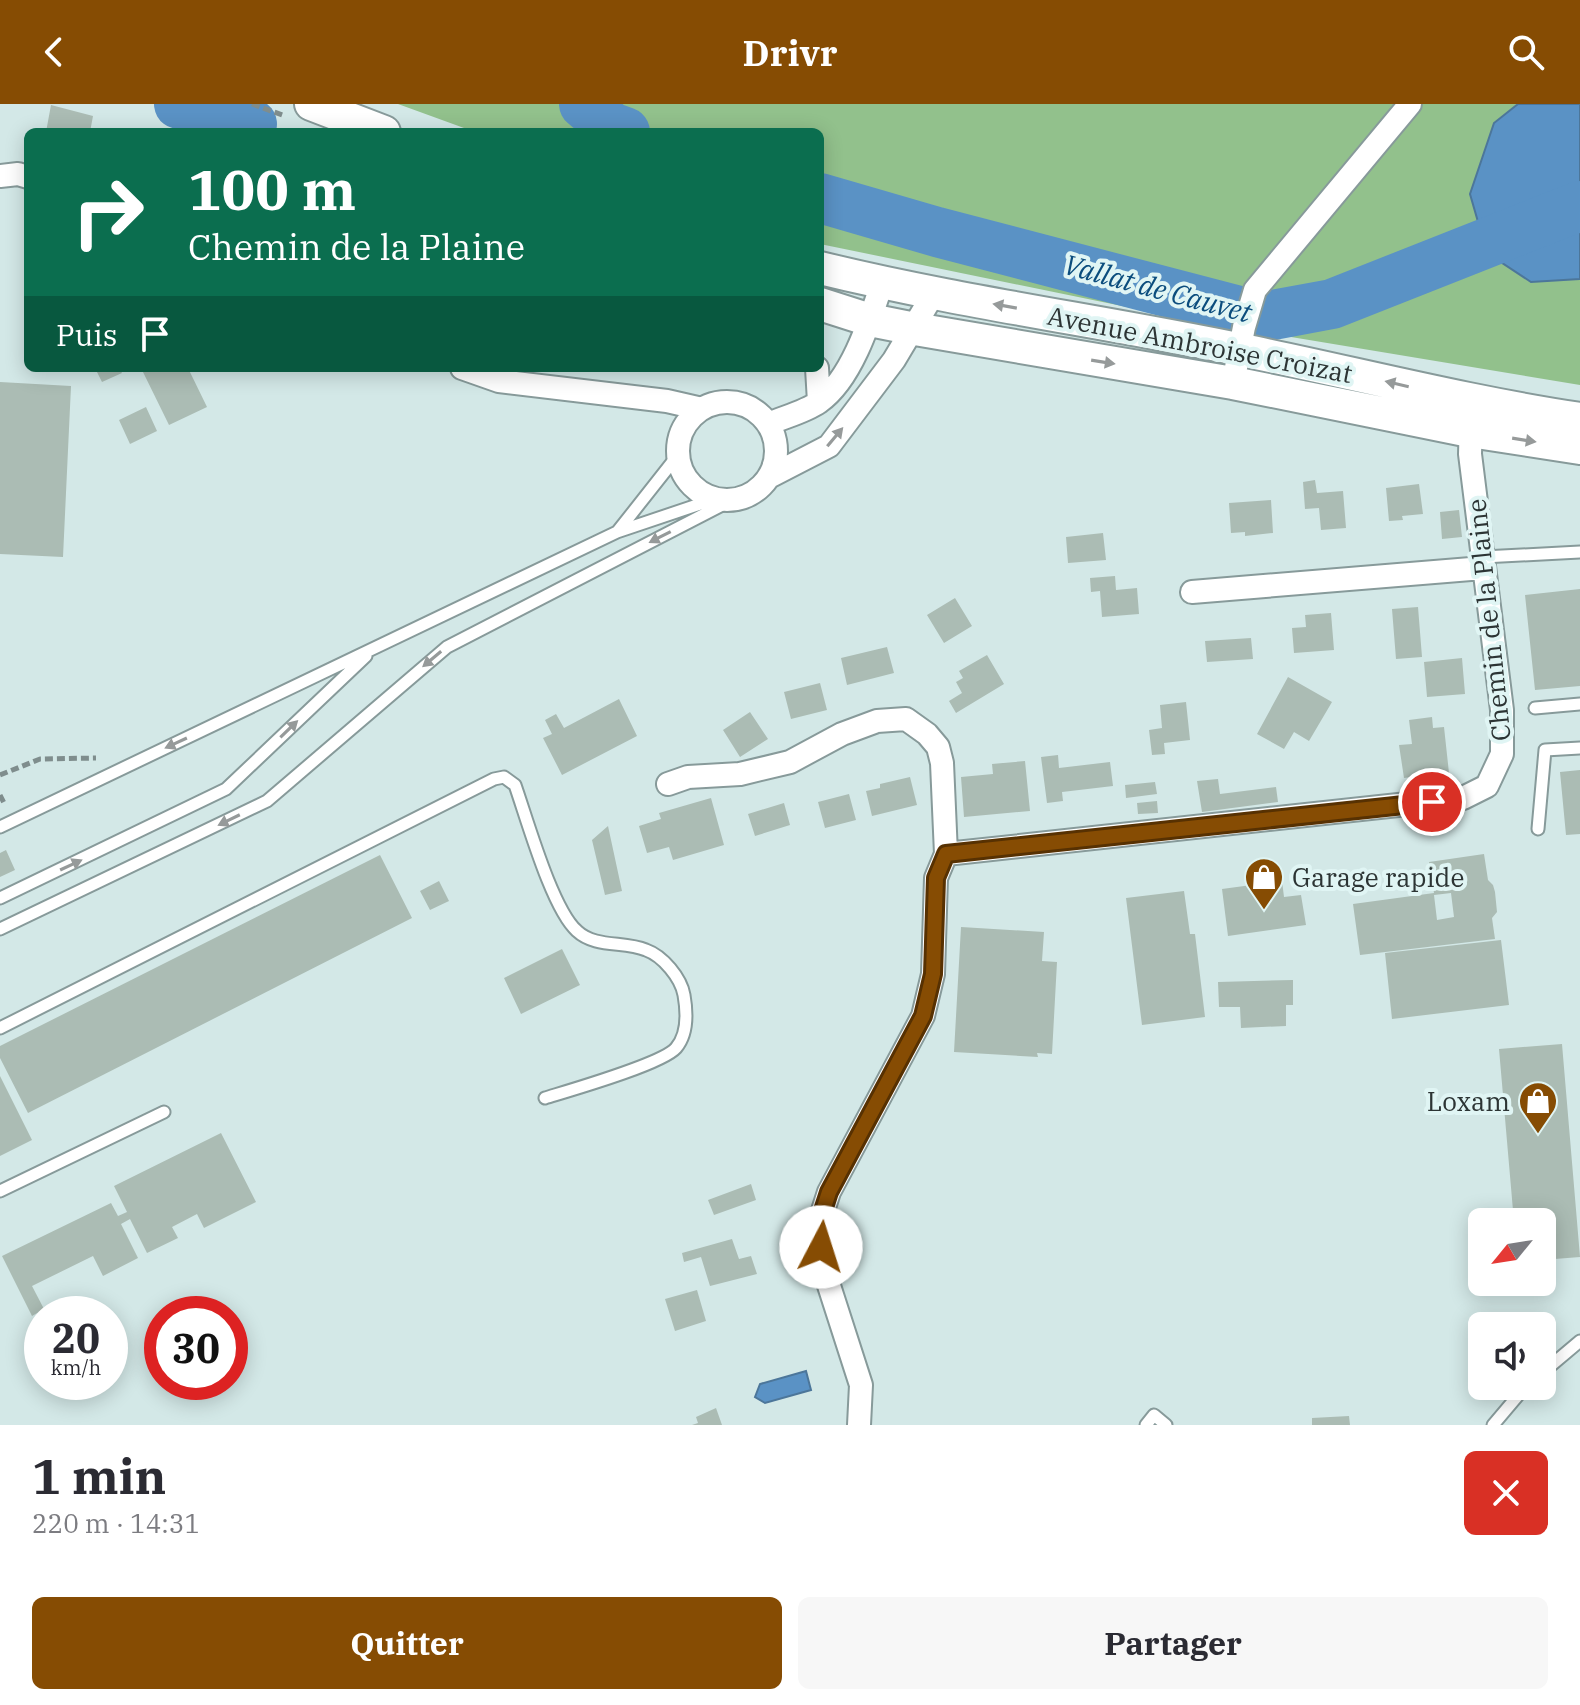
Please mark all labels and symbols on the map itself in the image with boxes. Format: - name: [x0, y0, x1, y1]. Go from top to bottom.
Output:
- water label: Vallat de Cauvet: [1060, 245, 1257, 331]
- street label: Avenue Ambroise Croizat: [1045, 298, 1355, 390]
- one-way arrow: [992, 300, 1017, 312]
- one-way arrow: [1091, 356, 1116, 369]
- one-way arrow: [1384, 377, 1409, 390]
- one-way arrow: [826, 427, 843, 447]
- one-way arrow: [1512, 434, 1537, 446]
- street label: Chemin de la Plaine: [1458, 497, 1518, 743]
- one-way arrow: [649, 530, 672, 543]
- one-way arrow: [422, 650, 442, 667]
- one-way arrow: [279, 720, 298, 739]
- one-way arrow: [164, 736, 188, 750]
- pin: [1398, 768, 1466, 836]
- one-way arrow: [217, 813, 240, 827]
- shop icon: Garage rapide: [1243, 856, 1285, 911]
- one-way arrow: [59, 858, 82, 872]
- place label: Garage rapide: [1292, 860, 1464, 894]
- shop icon: Loxam: [1517, 1080, 1559, 1135]
- place label: Loxam: [1427, 1084, 1510, 1118]
- position arrow: [779, 1205, 863, 1289]
- north arrow: [1468, 1208, 1556, 1296]
- speed limit sign: 30: [144, 1296, 248, 1400]

